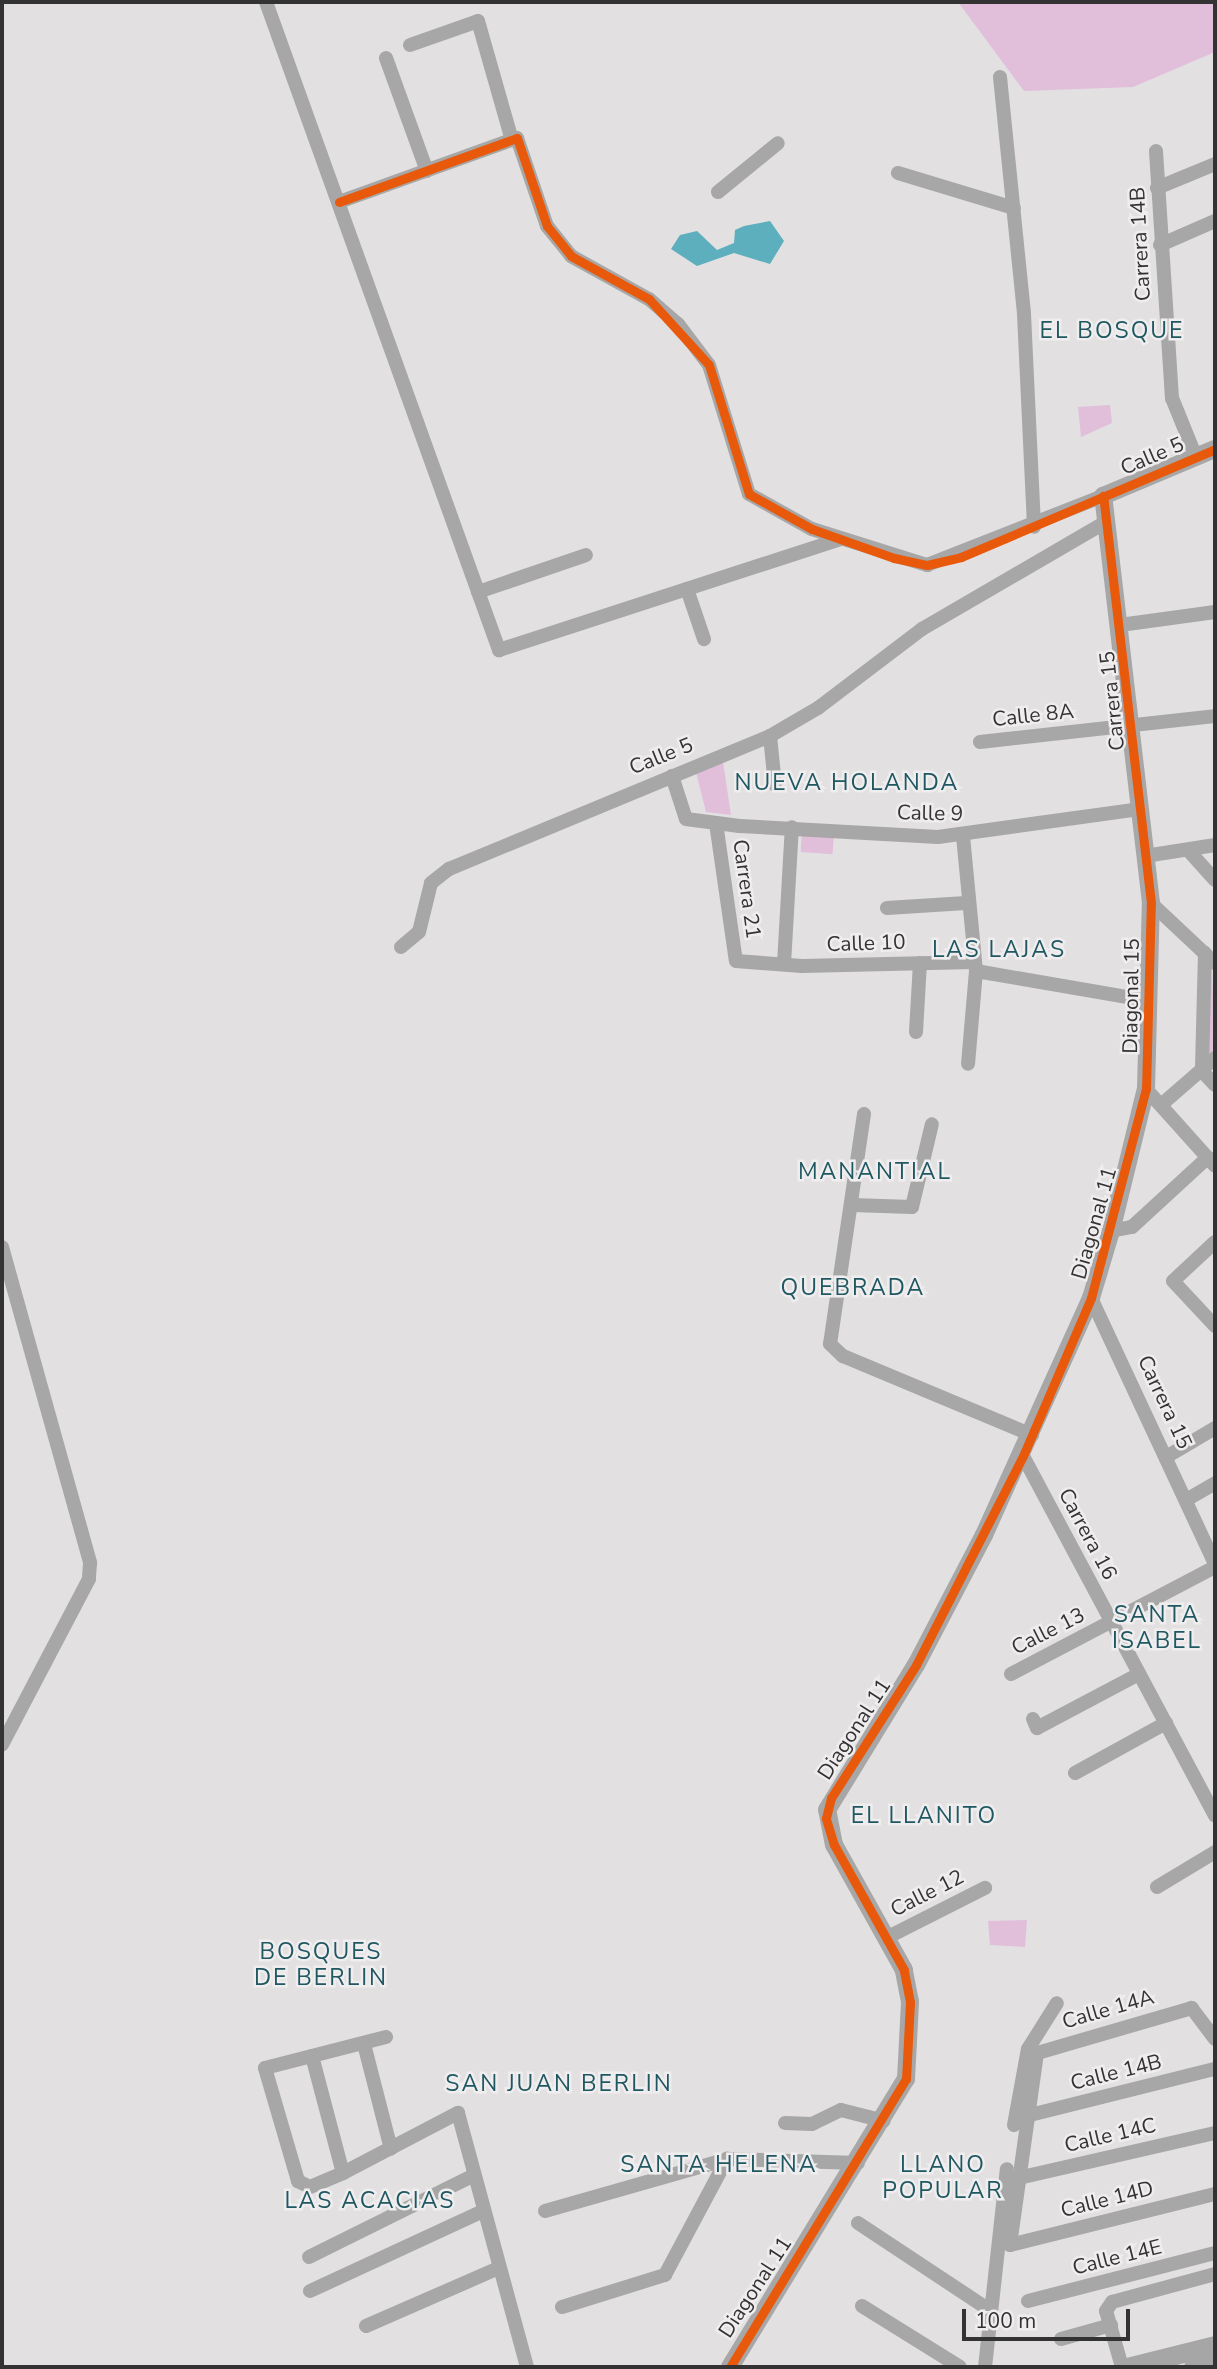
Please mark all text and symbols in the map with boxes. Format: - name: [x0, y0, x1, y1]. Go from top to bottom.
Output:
- street label: Carrera 14B: [1124, 186, 1156, 302]
- district label: EL BOSQUE: [1041, 317, 1183, 345]
- street label: Calle 5: [1117, 431, 1187, 481]
- street label: Carrera 15: [1094, 650, 1130, 752]
- street label: Calle 8A: [991, 698, 1075, 732]
- street label: Calle 5: [625, 732, 697, 780]
- district label: NUEVA HOLANDA: [736, 769, 958, 797]
- street label: Calle 9: [897, 800, 963, 826]
- street label: Carrera 21: [728, 838, 766, 940]
- street label: Calle 10: [826, 929, 906, 957]
- district label: LAS LAJAS: [933, 936, 1065, 964]
- street label: Diagonal 15: [1117, 938, 1145, 1054]
- district label: MANANTIAL: [799, 1158, 951, 1186]
- street label: Diagonal 11: [1066, 1164, 1122, 1282]
- district label: QUEBRADA: [782, 1274, 924, 1302]
- street label: Carrera 15: [1132, 1351, 1198, 1453]
- street label: Carrera 16: [1053, 1484, 1123, 1584]
- district label: SANTA ISABEL: [1113, 1601, 1201, 1655]
- street label: Calle 13: [1007, 1602, 1089, 1660]
- street label: Diagonal 11: [812, 1674, 896, 1784]
- district label: EL LLANITO: [852, 1802, 996, 1830]
- street label: Calle 12: [886, 1864, 968, 1922]
- district label: BOSQUES DE BERLIN: [255, 1938, 387, 1992]
- street label: Calle 14A: [1059, 1984, 1157, 2034]
- street label: Calle 14B: [1068, 2048, 1164, 2096]
- district label: SAN JUAN BERLIN: [447, 2070, 671, 2098]
- street label: Calle 14C: [1062, 2112, 1158, 2158]
- district label: SANTA HELENA: [622, 2151, 816, 2179]
- district label: LLANO POPULAR: [883, 2151, 1003, 2205]
- street label: Calle 14D: [1058, 2175, 1156, 2223]
- district label: LAS ACACIAS: [286, 2187, 454, 2215]
- street label: Diagonal 11: [713, 2232, 797, 2342]
- street label: Calle 14E: [1070, 2234, 1164, 2280]
- scale bar: [965, 2296, 1133, 2340]
- text: 100 m: [975, 2307, 1036, 2335]

